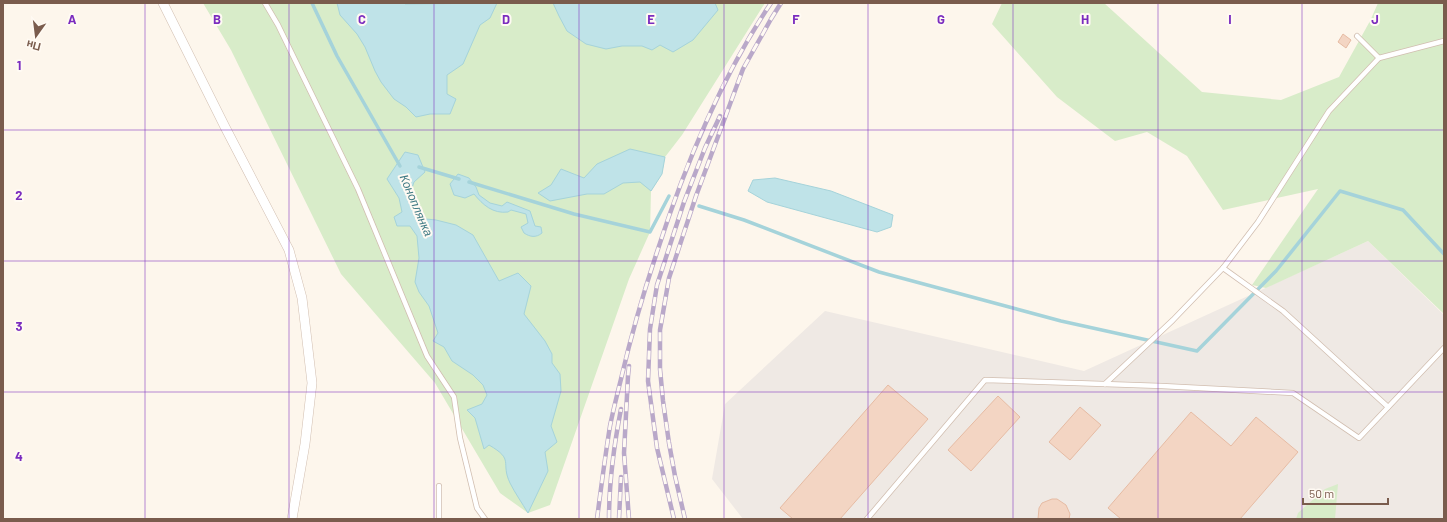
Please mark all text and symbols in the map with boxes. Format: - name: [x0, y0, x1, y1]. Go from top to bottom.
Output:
- text: A: [68, 11, 77, 27]
- text: B: [213, 11, 221, 27]
- text: C: [358, 11, 366, 27]
- text: D: [502, 11, 510, 27]
- text: E: [647, 11, 655, 27]
- text: F: [792, 11, 800, 27]
- text: G: [937, 11, 945, 27]
- text: H: [1081, 11, 1089, 27]
- text: I: [1228, 11, 1232, 27]
- text: J: [1371, 11, 1379, 27]
- north arrow: [16, 16, 56, 56]
- text: Пн: [25, 38, 42, 54]
- text: 1: [17, 57, 21, 73]
- water label: Коноплянка: [398, 172, 436, 238]
- text: 2: [15, 187, 23, 203]
- text: 3: [15, 318, 23, 334]
- text: 4: [15, 448, 23, 464]
- scale bar: [1303, 480, 1388, 506]
- text: 50 m: [1309, 486, 1334, 500]

